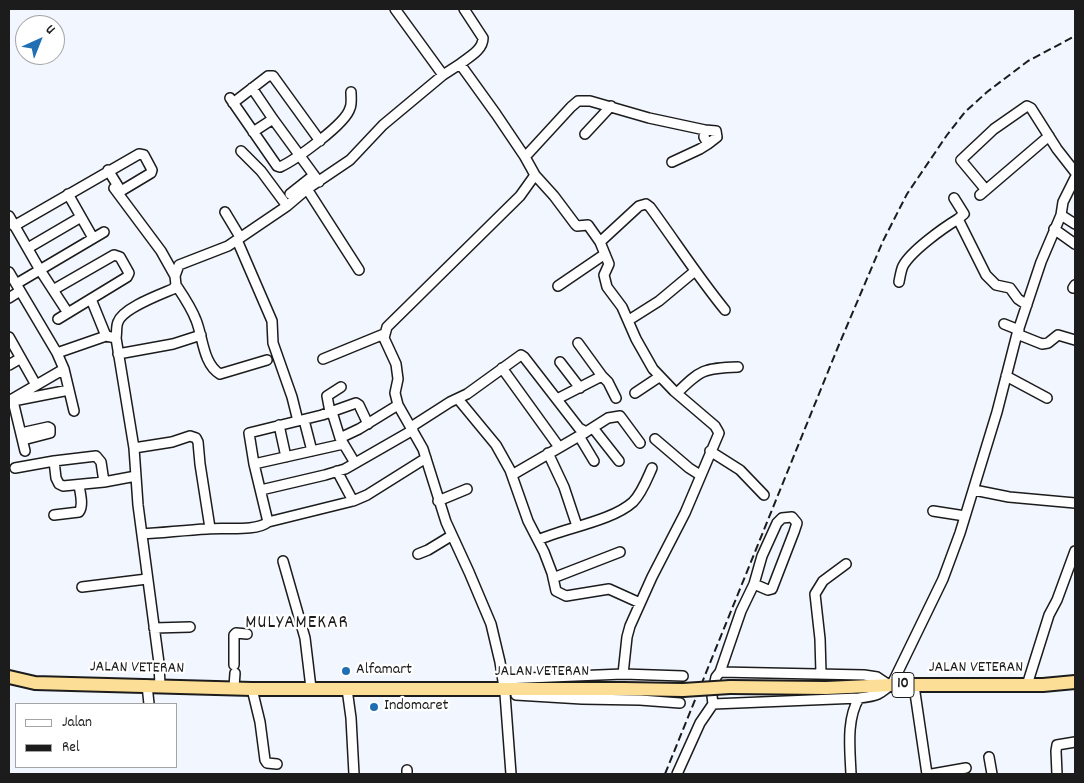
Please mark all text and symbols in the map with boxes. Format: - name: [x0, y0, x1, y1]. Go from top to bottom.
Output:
- north arrow: [15, 15, 65, 65]
- text: U: [40, 20, 59, 39]
- district label: MULYAMEKAR: [244, 613, 350, 635]
- street label: JALAN VETERAN: [90, 659, 184, 679]
- street label: JALAN VETERAN: [929, 659, 1023, 679]
- place label: Alfamart: [356, 661, 412, 681]
- street label: JALAN VETERAN: [495, 663, 589, 683]
- marker: Alfamart: [340, 665, 352, 677]
- road number: 10: [892, 672, 914, 698]
- place label: Indomaret: [384, 697, 448, 717]
- marker: Indomaret: [368, 701, 380, 713]
- legend: [15, 703, 178, 768]
- text: Jalan: [62, 712, 92, 734]
- text: Rel: [62, 737, 79, 759]

